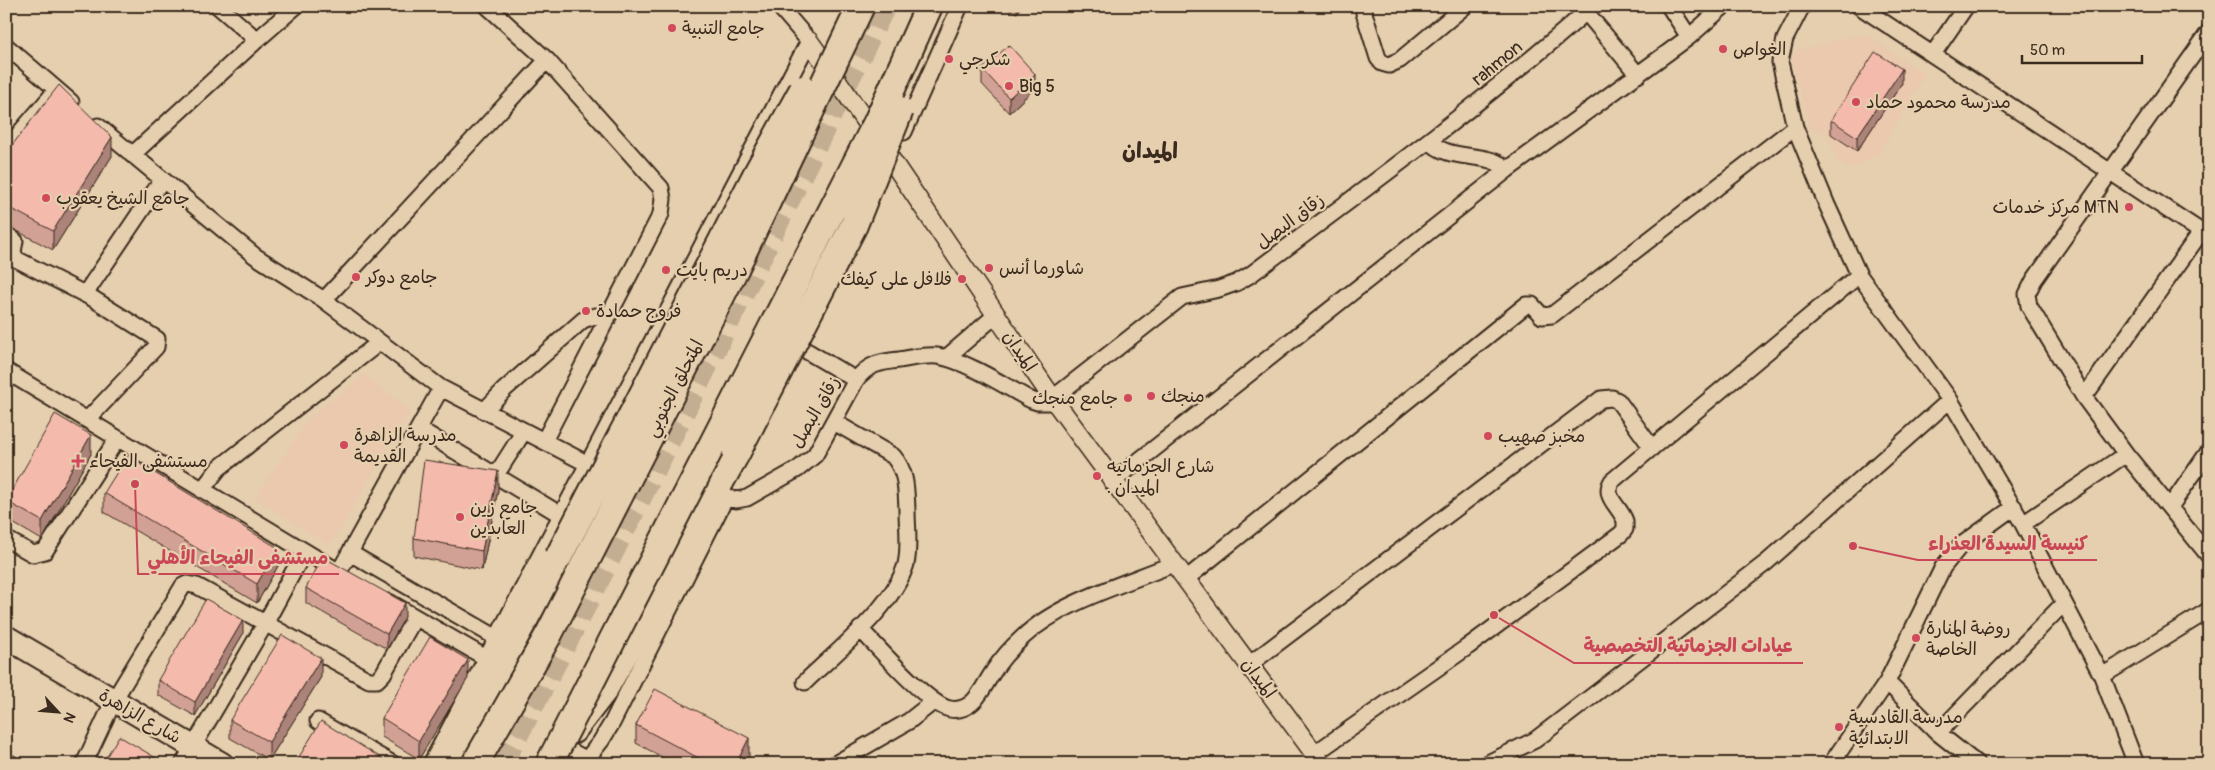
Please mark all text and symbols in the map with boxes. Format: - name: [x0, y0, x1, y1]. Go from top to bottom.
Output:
- place label: جامع التنبية: [682, 17, 765, 41]
- marker: جامع التنبية: [666, 22, 678, 34]
- scale bar: [2022, 32, 2142, 64]
- street label: rahmon: [1467, 36, 1527, 91]
- place label: الغواص: [1733, 38, 1787, 61]
- text: 50 m: [2030, 41, 2065, 60]
- marker: الغواص: [1717, 43, 1729, 55]
- place label: شكرجي: [959, 48, 1011, 75]
- marker: شكرجي: [943, 53, 955, 65]
- place label: Big 5: [1019, 75, 1055, 98]
- marker: Big 5: [1003, 80, 1015, 92]
- place label: مدرسة محمود حماد: [1866, 91, 2011, 114]
- marker: مدرسة محمود حماد: [1850, 96, 1862, 108]
- district label: الميدان: [1122, 137, 1178, 165]
- place label: جامع الشيخ يعقوب: [56, 187, 190, 211]
- street label: زقاق البصل: [1252, 188, 1329, 255]
- marker: جامع الشيخ يعقوب: [40, 192, 52, 204]
- place label: مركز خدمات MTN: [1992, 196, 2119, 219]
- marker: مركز خدمات MTN: [2123, 201, 2135, 213]
- place label: شاورما أنس: [999, 257, 1084, 280]
- place label: دريم بايت: [676, 259, 748, 284]
- marker: شاورما أنس: [983, 262, 995, 274]
- marker: دريم بايت: [660, 264, 672, 276]
- place label: جامع دوكر: [364, 266, 438, 290]
- place label: فلافل على كيفك: [840, 268, 952, 291]
- marker: جامع دوكر: [350, 271, 362, 283]
- marker: فلافل على كيفك: [956, 273, 968, 285]
- place label: فروج حمادة: [596, 300, 682, 323]
- marker: فروج حمادة: [580, 305, 592, 317]
- street label: الميدان: [998, 326, 1042, 376]
- street label: المتحلق الجنوبي: [640, 335, 712, 443]
- street label: زقاق البصل: [786, 372, 845, 452]
- place label: منجك: [1161, 385, 1205, 408]
- place label: جامع منجك: [1032, 387, 1118, 411]
- marker: منجك: [1145, 390, 1157, 402]
- marker: جامع منجك: [1122, 392, 1134, 404]
- place label: مدرسة الزاهرة القديمة: [354, 424, 457, 468]
- place label: مخبز صهيب: [1498, 425, 1585, 448]
- marker: مخبز صهيب: [1482, 430, 1494, 442]
- marker: مدرسة الزاهرة القديمة: [338, 439, 350, 451]
- place label: مستشفى الفيحاء: [89, 450, 208, 473]
- marker: مستشفى الفيحاء: [71, 454, 85, 468]
- place label: شارع الجزماتيه . الميدان: [1107, 455, 1214, 499]
- marker: شارع الجزماتيه . الميدان: [1091, 470, 1103, 482]
- place label: جامع زين العابدين: [470, 496, 537, 540]
- marker: جامع زين العابدين: [454, 511, 466, 523]
- callout: كنيسة السيدة العذراء: [1918, 526, 2097, 560]
- text: كنيسة السيدة العذراء: [1928, 532, 2088, 556]
- callout: مستشفى الفيحاء الأهلي: [138, 540, 339, 574]
- text: مستشفى الفيحاء الأهلي: [148, 545, 328, 574]
- place label: روضة المنارة الخاصة: [1926, 617, 2011, 661]
- callout: عيادات الجزماتية التخصصية: [1574, 629, 1803, 663]
- marker: روضة المنارة الخاصة: [1910, 632, 1922, 644]
- text: عيادات الجزماتية التخصصية: [1584, 634, 1792, 658]
- street label: الميدان: [1236, 653, 1281, 703]
- street label: شارع الزاهرة: [94, 684, 185, 749]
- north arrow: [32, 688, 82, 738]
- place label: مدرسة القادسية الابتدائية: [1849, 706, 1963, 750]
- text: N: [60, 709, 79, 725]
- marker: مدرسة القادسية الابتدائية: [1833, 721, 1845, 733]

